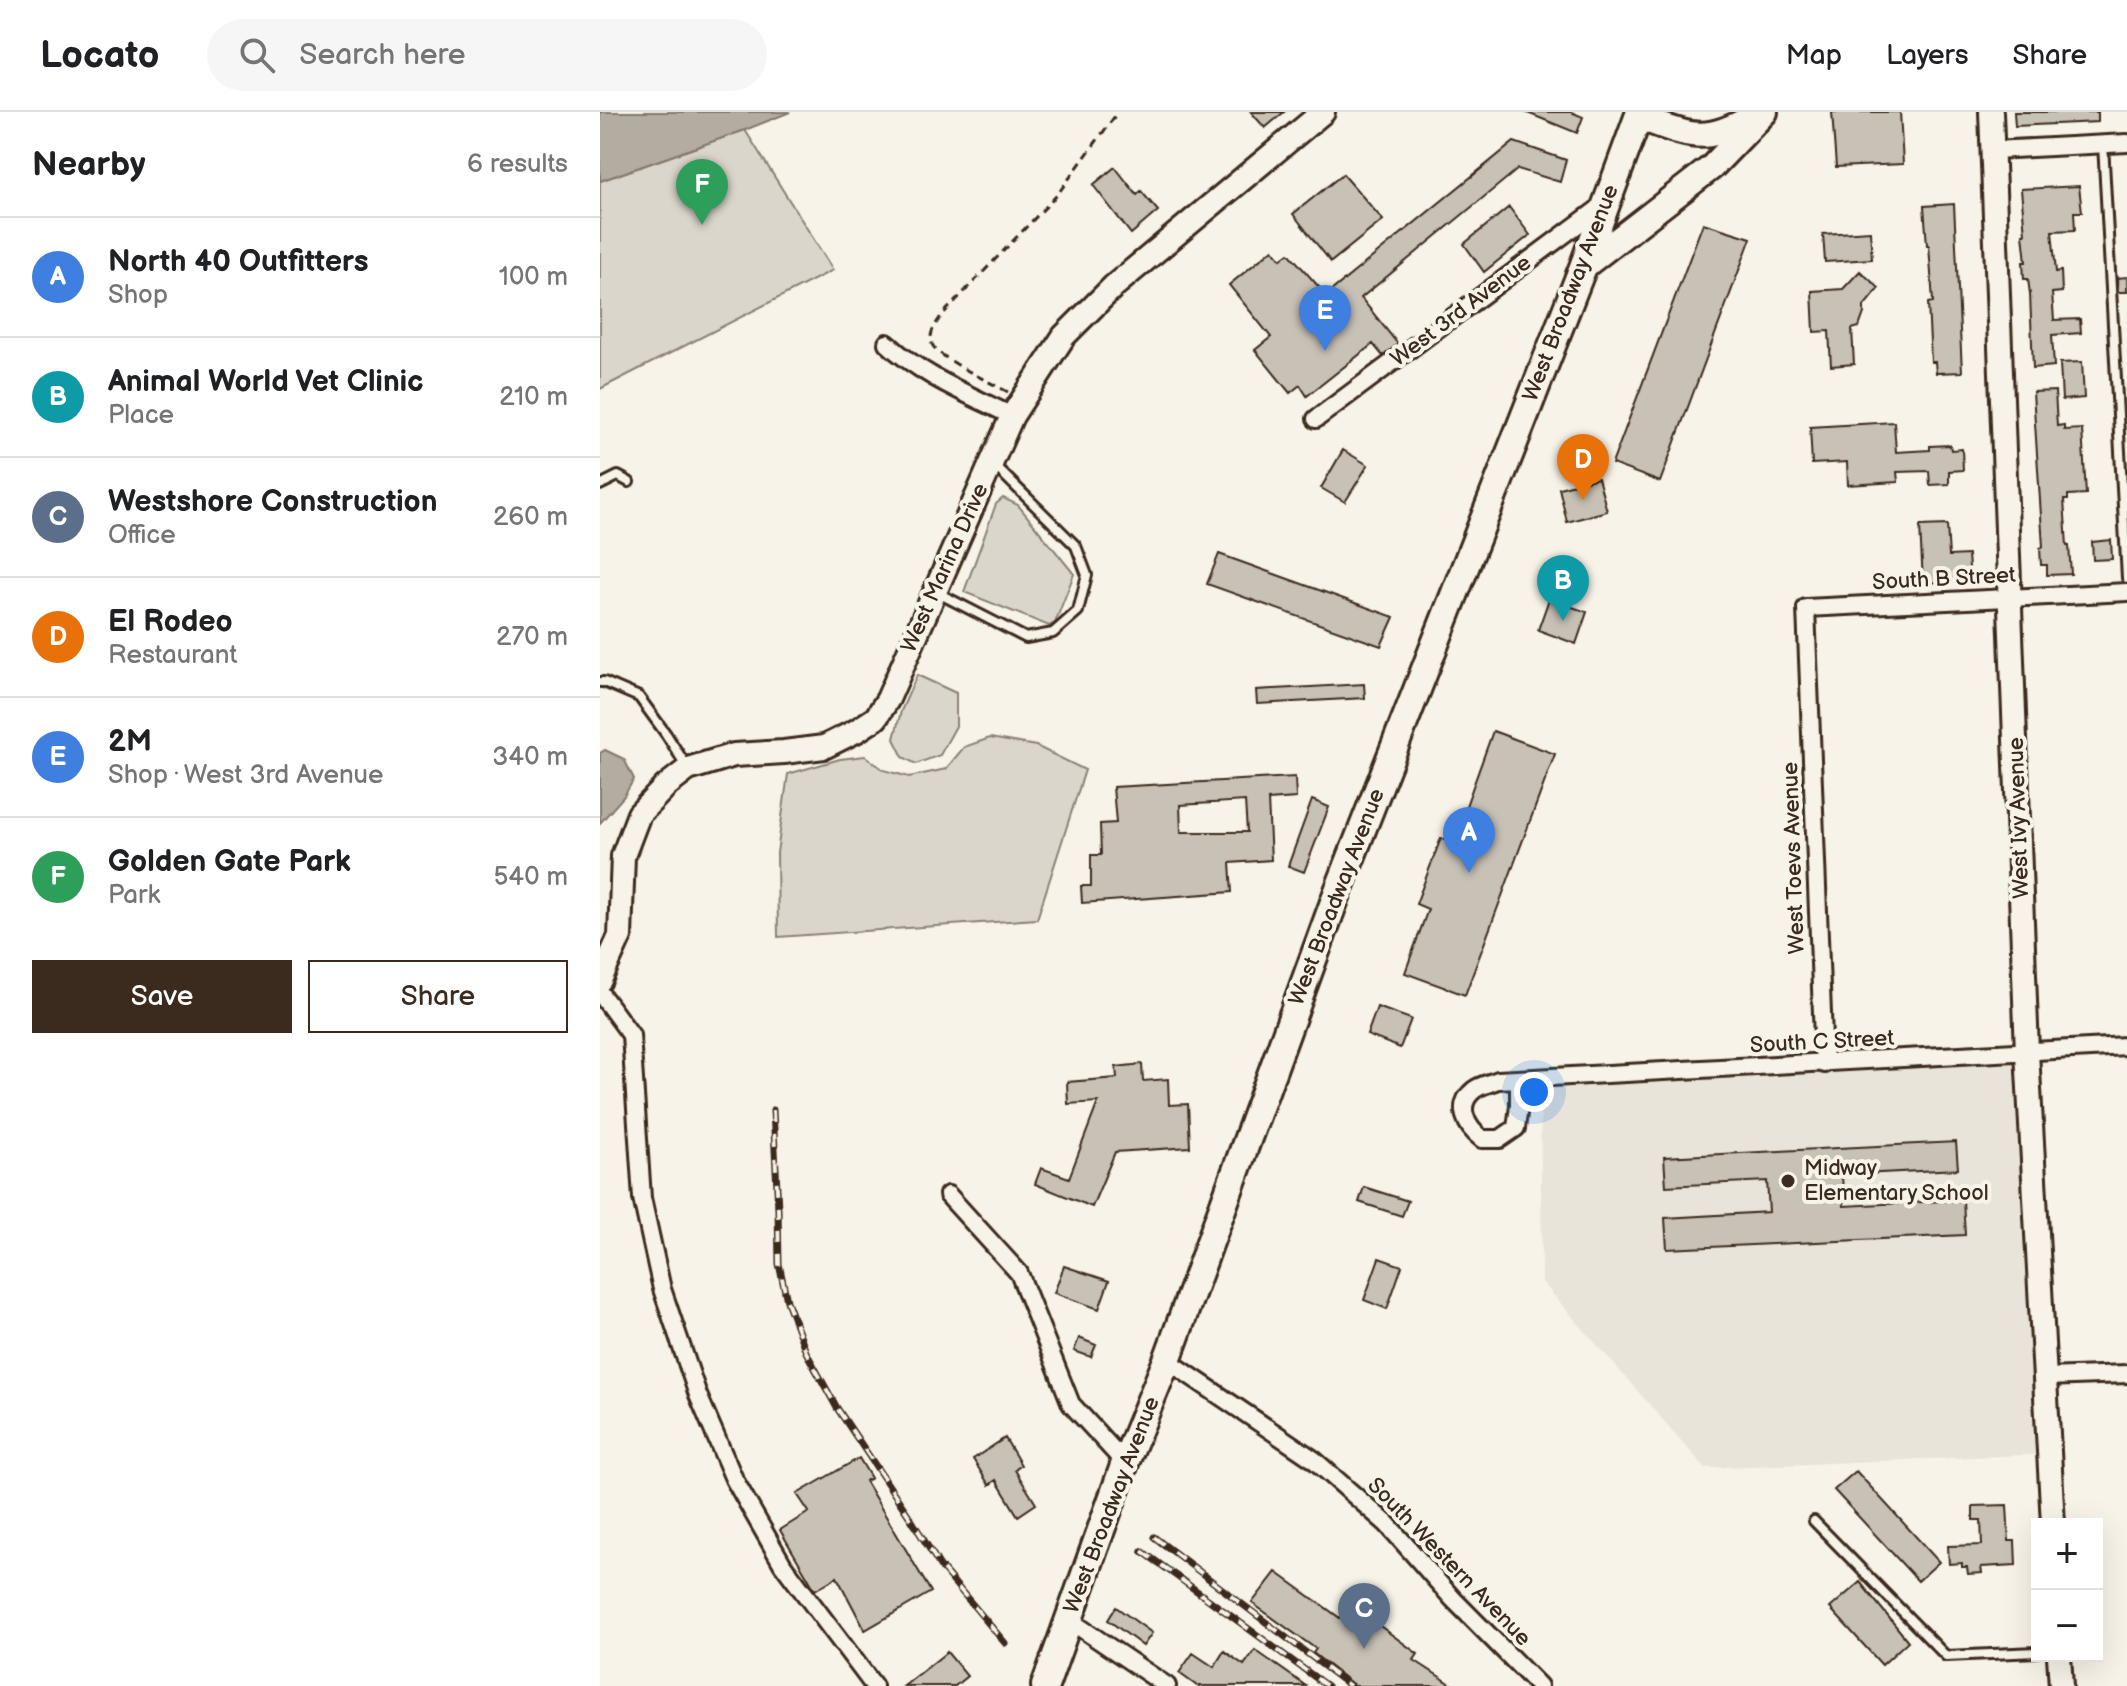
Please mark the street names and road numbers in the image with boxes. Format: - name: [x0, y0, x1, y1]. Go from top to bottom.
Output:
- street label: West Broadway Avenue: [1517, 181, 1625, 405]
- street label: West 3rd Avenue: [1385, 249, 1537, 373]
- street label: West Marina Drive: [896, 479, 994, 657]
- street label: South B Street: [1872, 562, 2017, 596]
- street label: West Ivy Avenue: [2003, 737, 2035, 899]
- street label: West Toevs Avenue: [1777, 761, 1811, 955]
- street label: West Broadway Avenue: [1283, 785, 1391, 1009]
- street label: South C Street: [1749, 1025, 1895, 1059]
- street label: West Broadway Avenue: [1058, 1393, 1166, 1617]
- street label: South Western Avenue: [1362, 1472, 1536, 1652]

